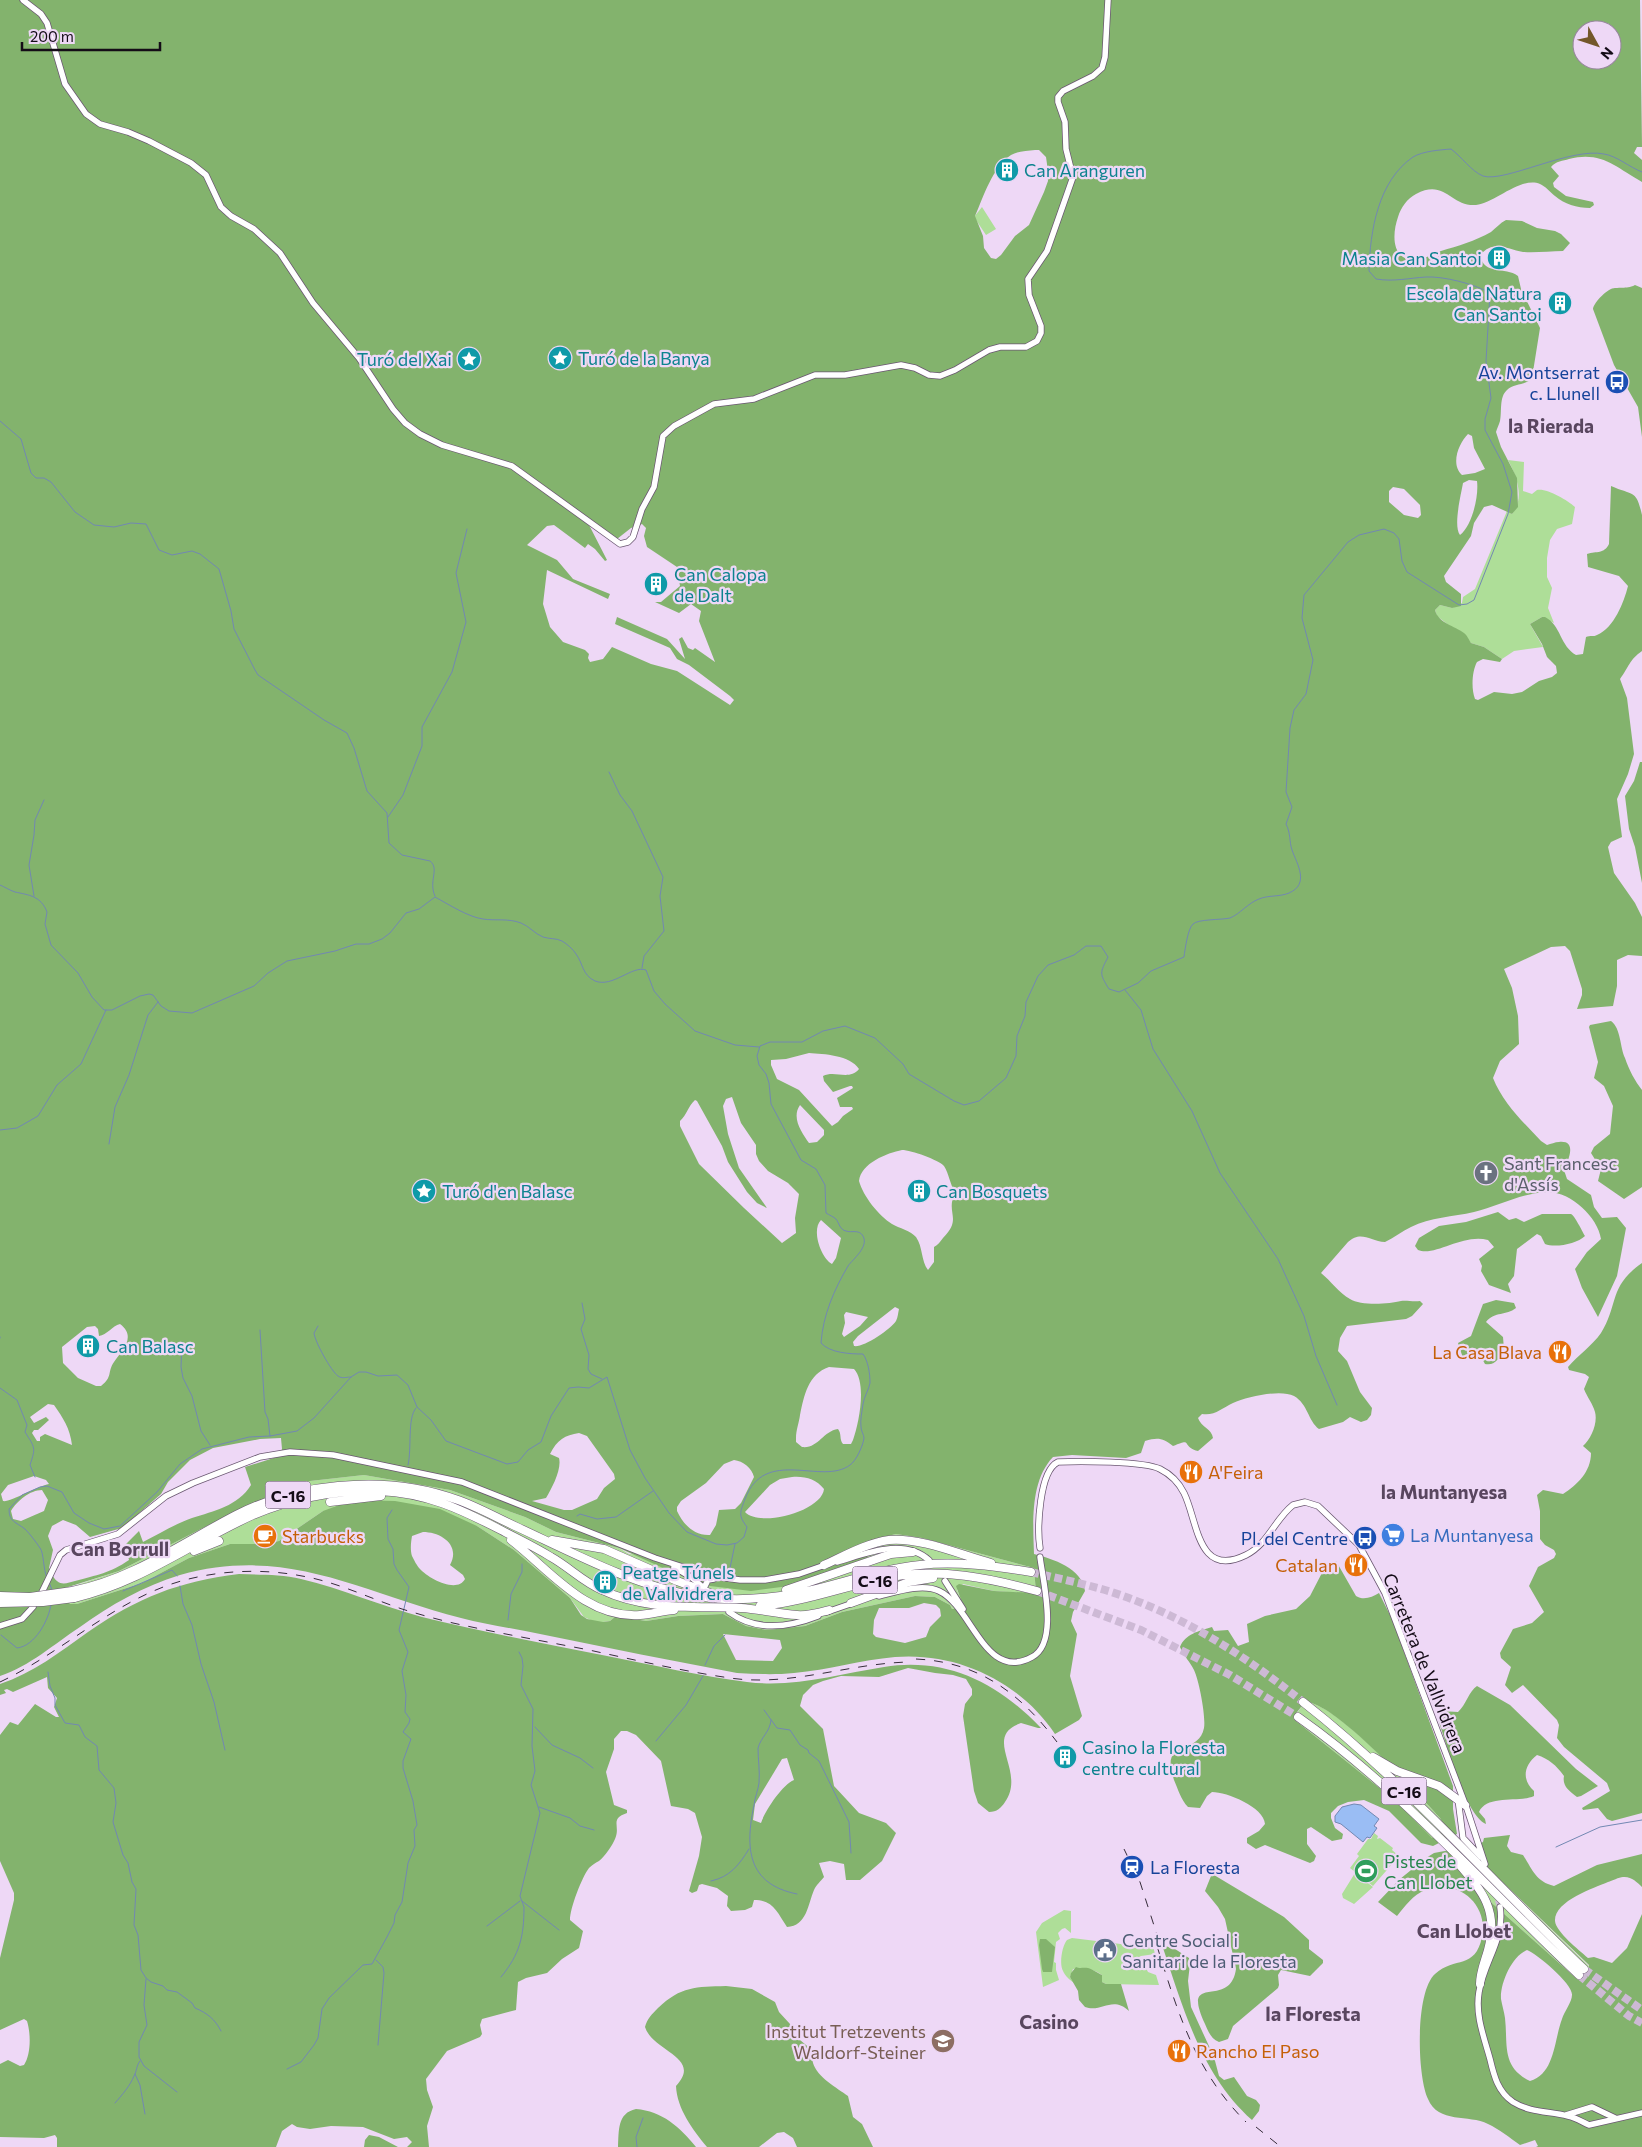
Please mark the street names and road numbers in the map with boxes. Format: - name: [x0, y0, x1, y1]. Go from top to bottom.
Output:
- road number: C-16: [266, 1482, 310, 1508]
- road number: C-16: [852, 1566, 898, 1594]
- street label: Carretera de Vallvidrera: [1379, 1570, 1471, 1756]
- road number: C-16: [1382, 1778, 1426, 1804]

